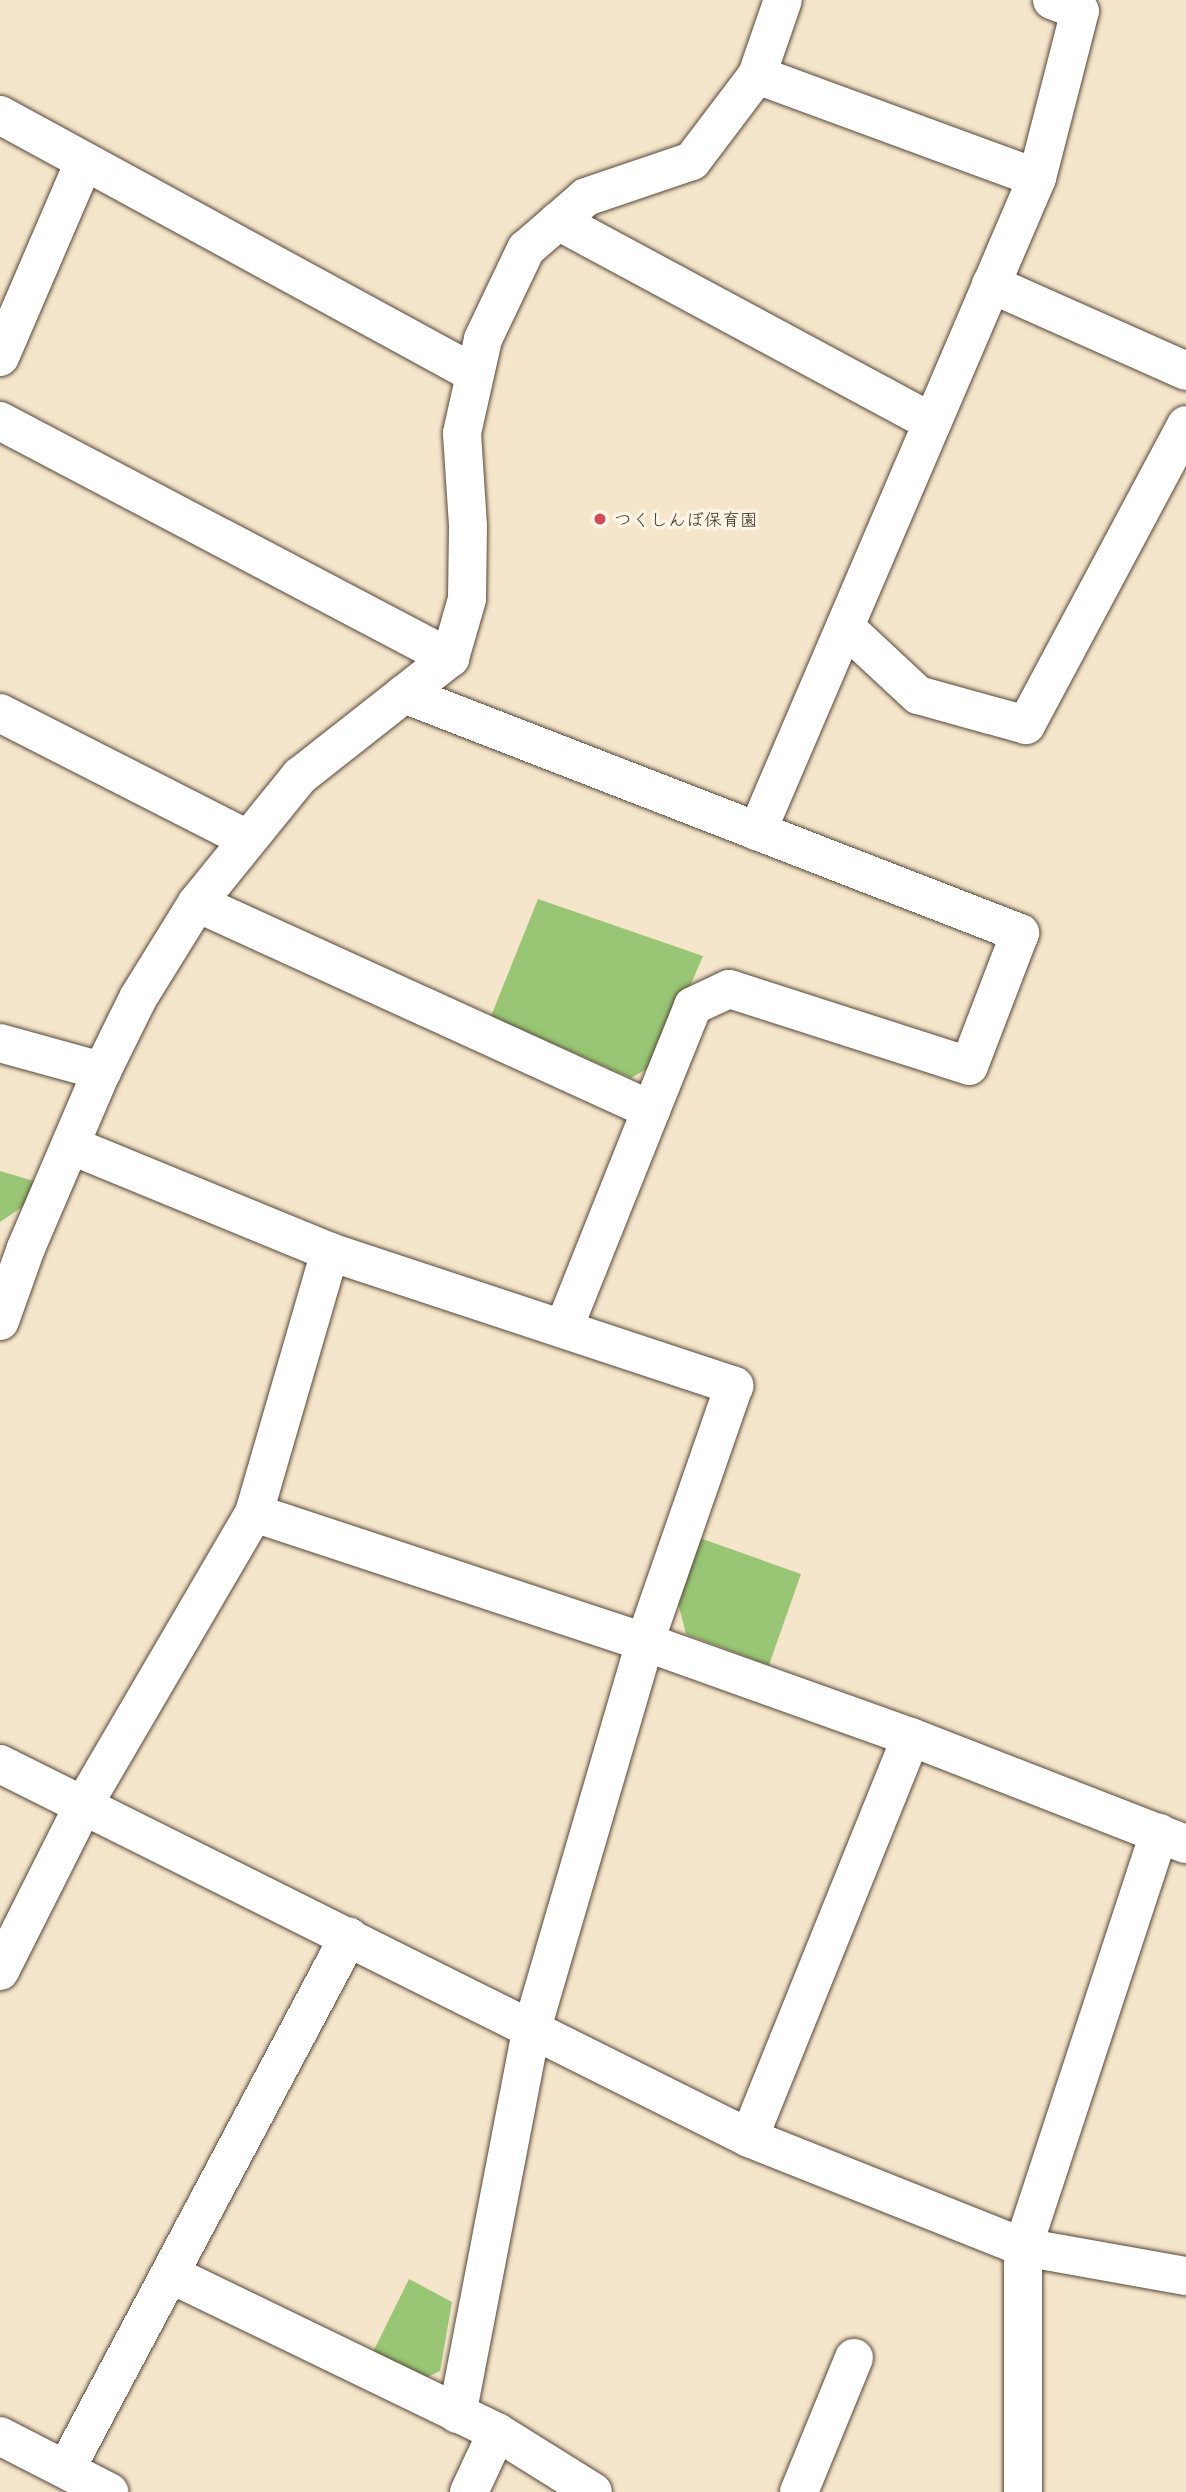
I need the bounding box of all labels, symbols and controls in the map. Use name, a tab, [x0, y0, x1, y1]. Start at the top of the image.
place label: つくしんぼ保育園	[614, 508, 758, 530]
marker: つくしんぼ保育園	[592, 511, 608, 527]

